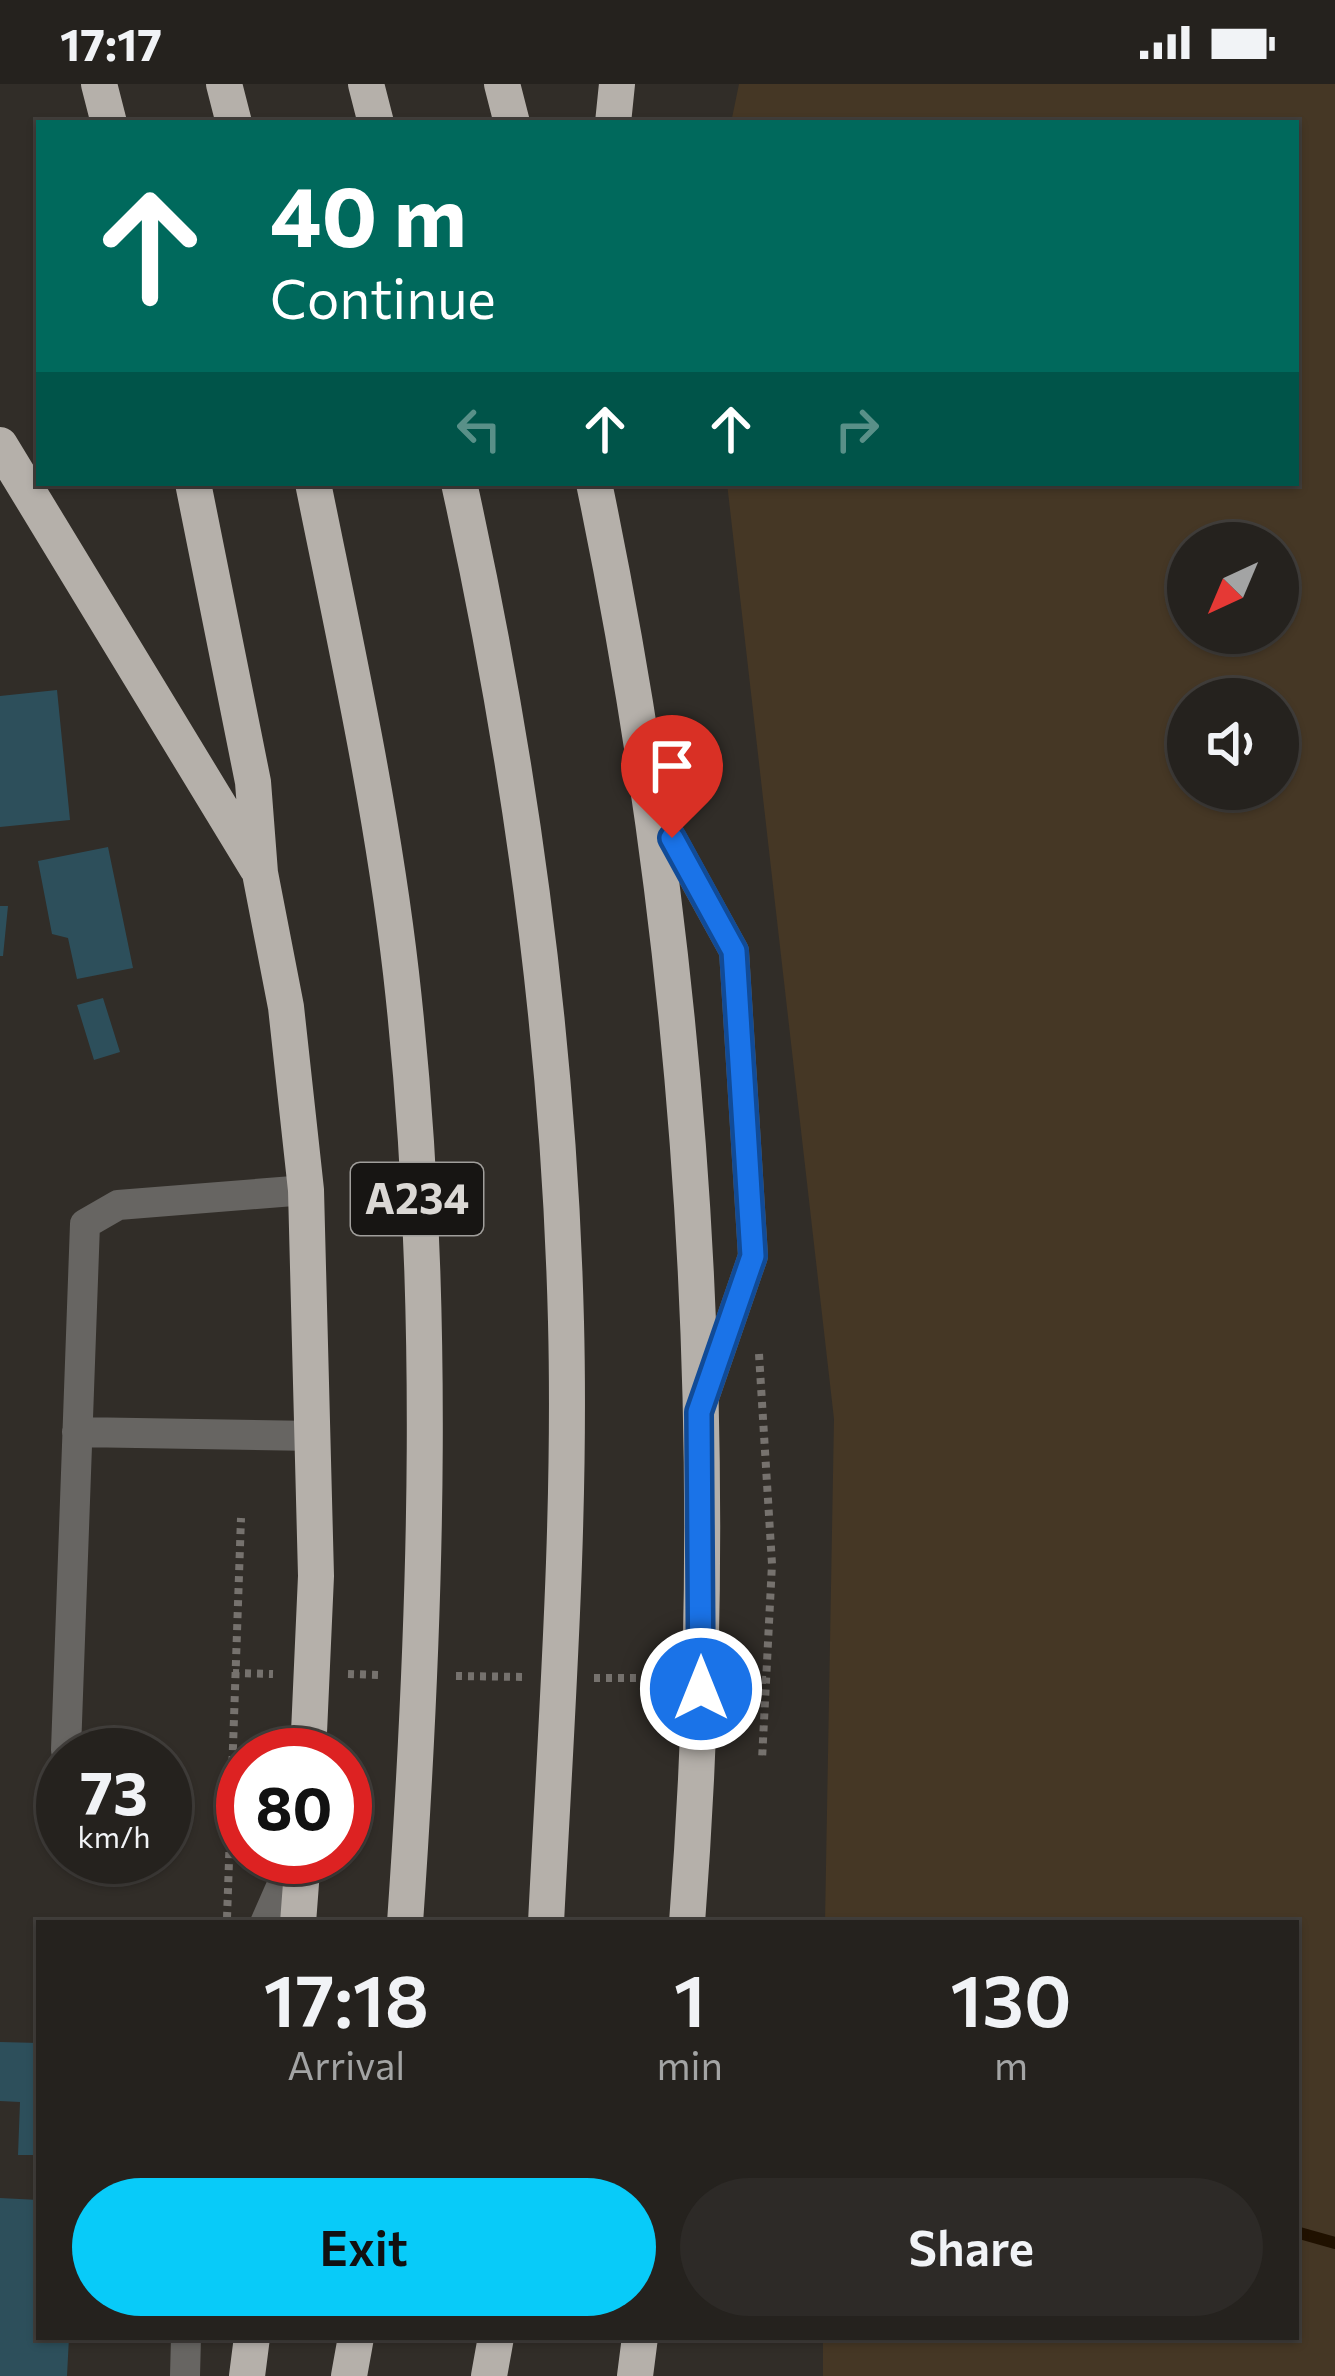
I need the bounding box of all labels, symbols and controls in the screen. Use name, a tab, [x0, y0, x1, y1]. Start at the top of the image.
text: 17:17	[60, 15, 162, 70]
text: 40 m	[270, 162, 467, 264]
icon: ahead	[72, 168, 228, 324]
text: Continue	[270, 264, 496, 330]
icon: left	[446, 396, 512, 462]
icon: ahead	[572, 396, 638, 462]
icon: ahead	[698, 396, 764, 462]
icon: right	[824, 396, 890, 462]
north arrow	[1167, 522, 1299, 654]
map controls	[1167, 522, 1299, 810]
button: sound	[1167, 678, 1299, 810]
pin	[621, 715, 723, 838]
icon: arrive	[639, 733, 705, 799]
road number: A234	[351, 1163, 483, 1235]
position arrow	[638, 1626, 764, 1752]
speed limit sign: 80	[216, 1728, 372, 1884]
text: 73	[80, 1754, 148, 1827]
text: km/h	[78, 1817, 150, 1854]
text: 17:18	[263, 1954, 429, 2042]
text: 1	[674, 1954, 706, 2042]
text: 130	[950, 1954, 1072, 2042]
text: Arrival	[287, 2040, 405, 2088]
text: min	[657, 2040, 723, 2088]
text: m	[994, 2040, 1028, 2088]
button: Exit	[72, 2178, 656, 2316]
button: Share	[680, 2178, 1263, 2316]

